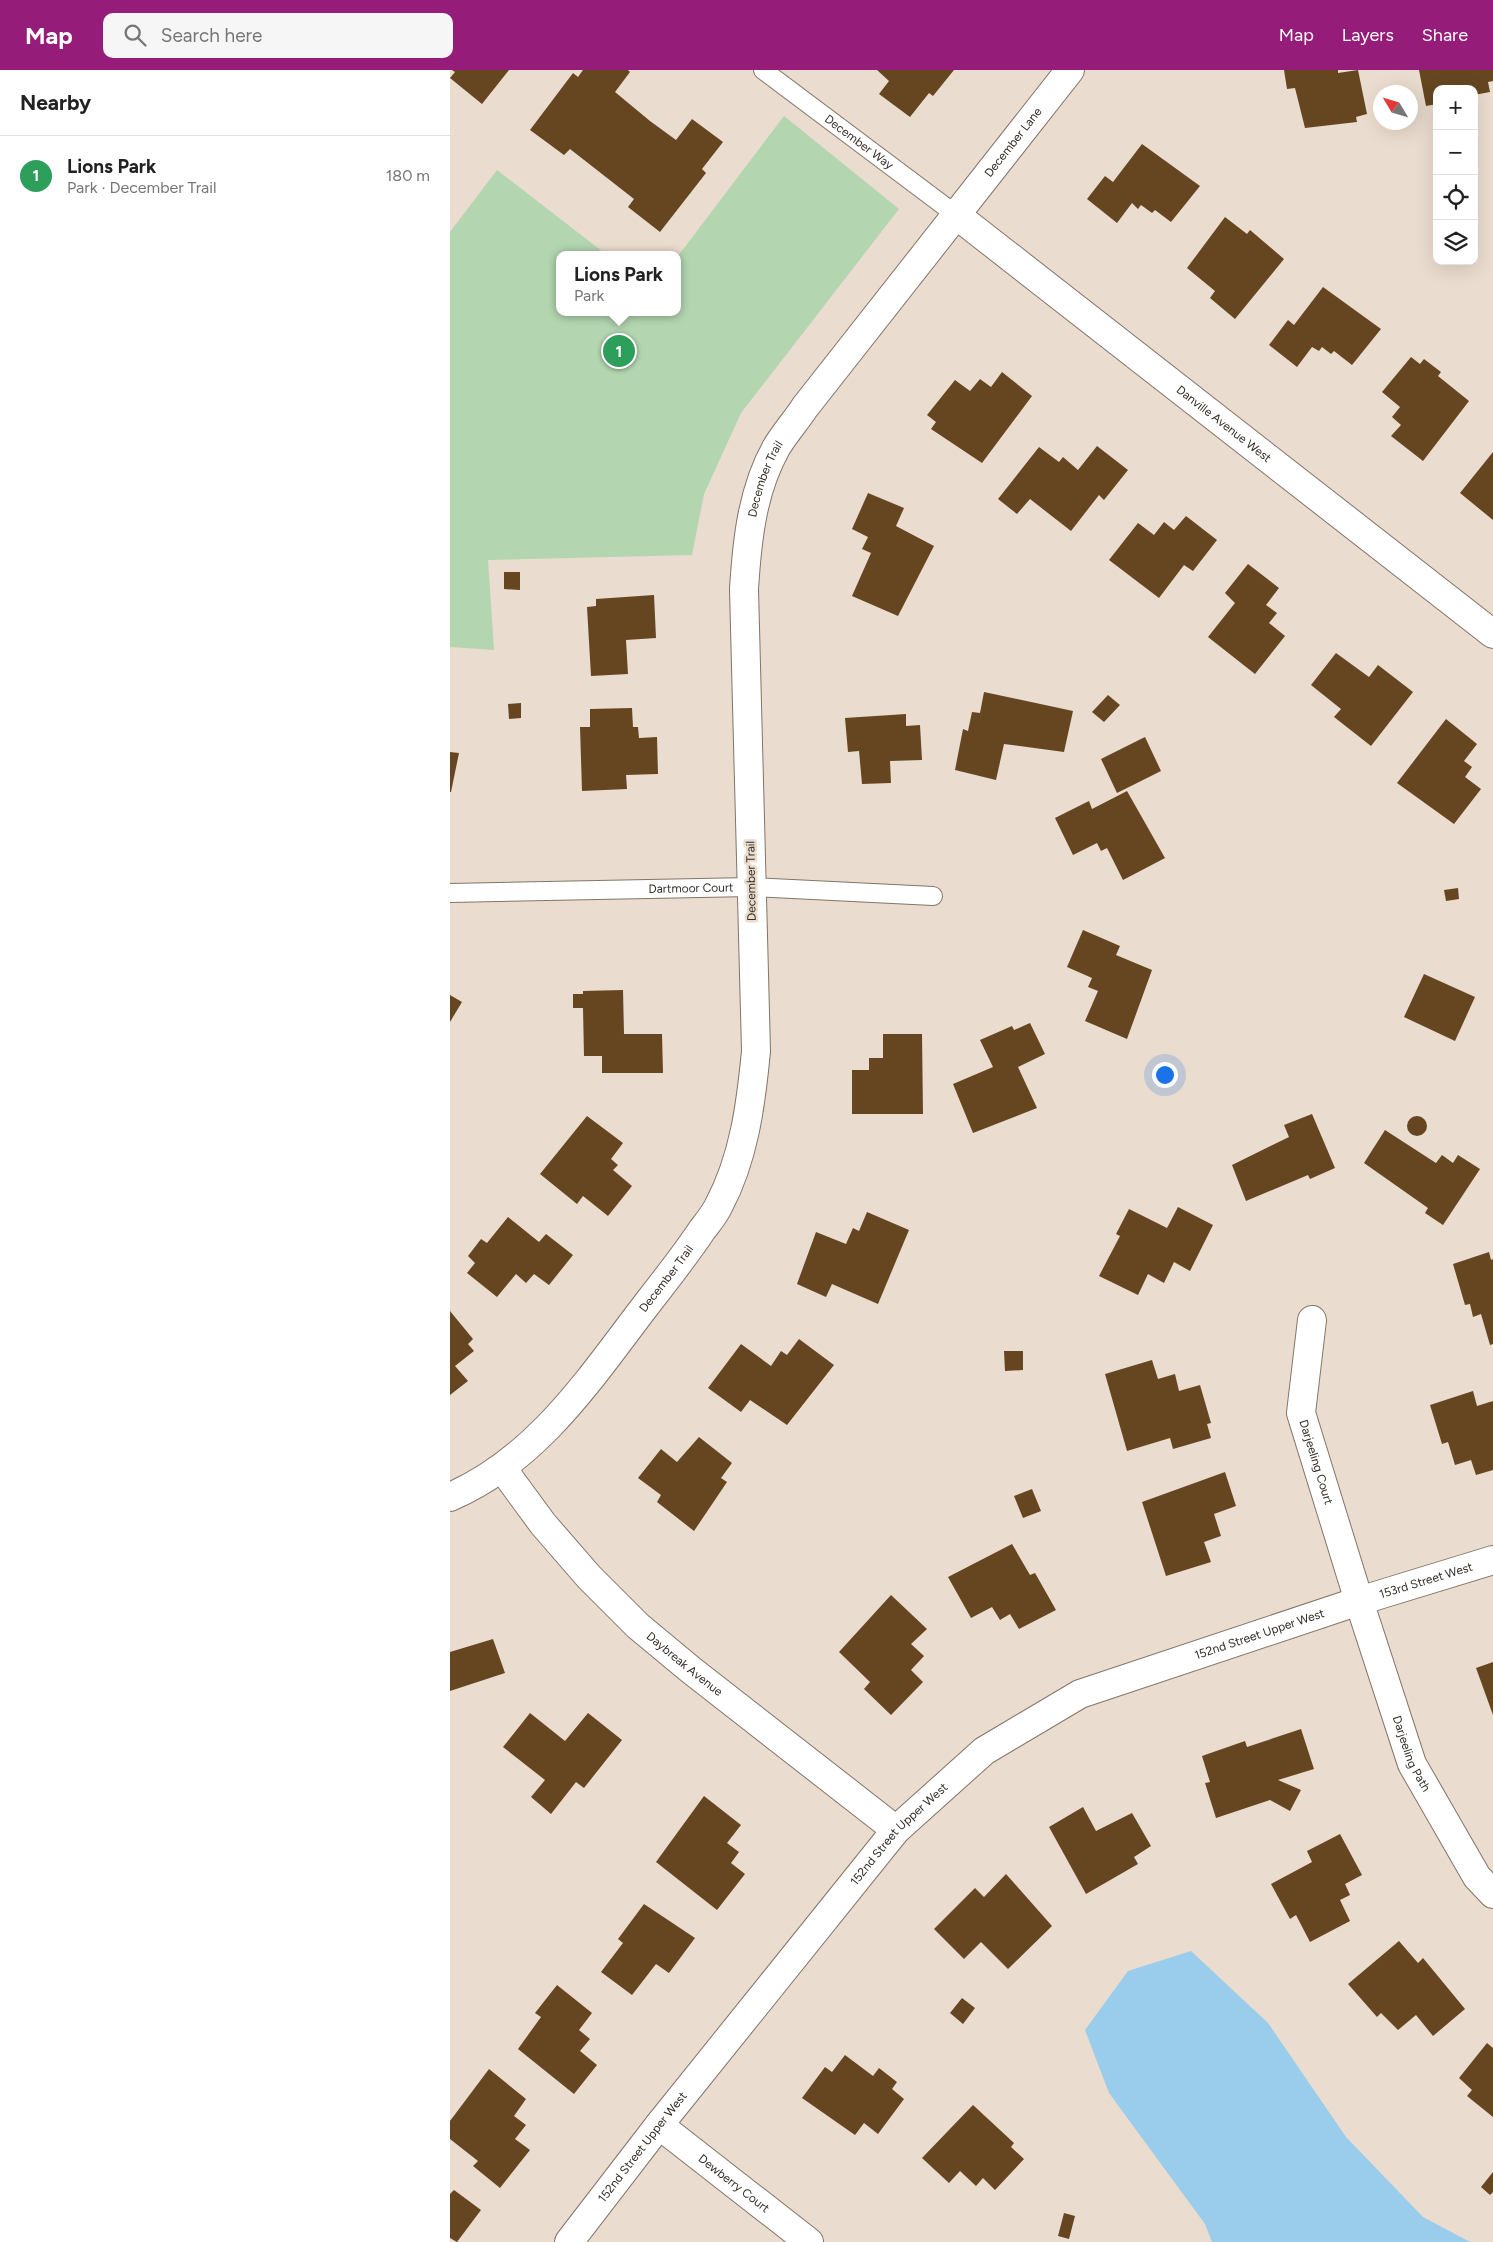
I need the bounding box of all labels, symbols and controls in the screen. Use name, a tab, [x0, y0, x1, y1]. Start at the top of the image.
search box	[103, 13, 453, 58]
text: Map	[25, 21, 73, 50]
icon: search	[121, 21, 149, 49]
text: Search here	[161, 24, 262, 47]
text: Map	[1279, 24, 1314, 46]
text: Layers	[1342, 24, 1394, 46]
text: Share	[1422, 24, 1468, 46]
north arrow	[1373, 85, 1418, 130]
map controls	[1433, 85, 1478, 265]
button: +	[1433, 85, 1478, 130]
text: Nearby	[20, 90, 91, 115]
street label: December Lane	[982, 105, 1045, 180]
street label: December Way	[822, 112, 897, 173]
button: −	[1433, 130, 1478, 175]
text: Lions Park	[67, 155, 156, 178]
text: 1	[33, 166, 39, 185]
text: 180 m	[386, 166, 430, 185]
button: locate	[1433, 175, 1478, 220]
text: Park · December Trail	[67, 178, 217, 197]
button: layers	[1433, 220, 1478, 265]
popup	[556, 251, 681, 316]
text: Lions Park	[574, 263, 663, 286]
text: Park	[574, 286, 604, 305]
pin: 1	[603, 332, 635, 370]
street label: Danville Avenue West	[1174, 383, 1274, 465]
street label: December Trail	[745, 438, 786, 518]
street label: December Trail	[743, 841, 759, 921]
street label: Dartmoor Court	[648, 880, 734, 896]
your location	[1152, 1062, 1178, 1088]
street label: December Trail	[636, 1242, 696, 1315]
street label: Darjeeling Court	[1296, 1418, 1336, 1507]
street label: 153rd Street West	[1378, 1560, 1475, 1601]
street label: 152nd Street Upper West	[1193, 1606, 1327, 1662]
street label: Daybreak Avenue	[644, 1629, 726, 1699]
street label: Darjeeling Path	[1390, 1714, 1434, 1794]
street label: 152nd Street Upper West	[847, 1780, 951, 1888]
street label: 152nd Street Upper West	[595, 2089, 690, 2205]
street label: Dewberry Court	[696, 2151, 772, 2216]

